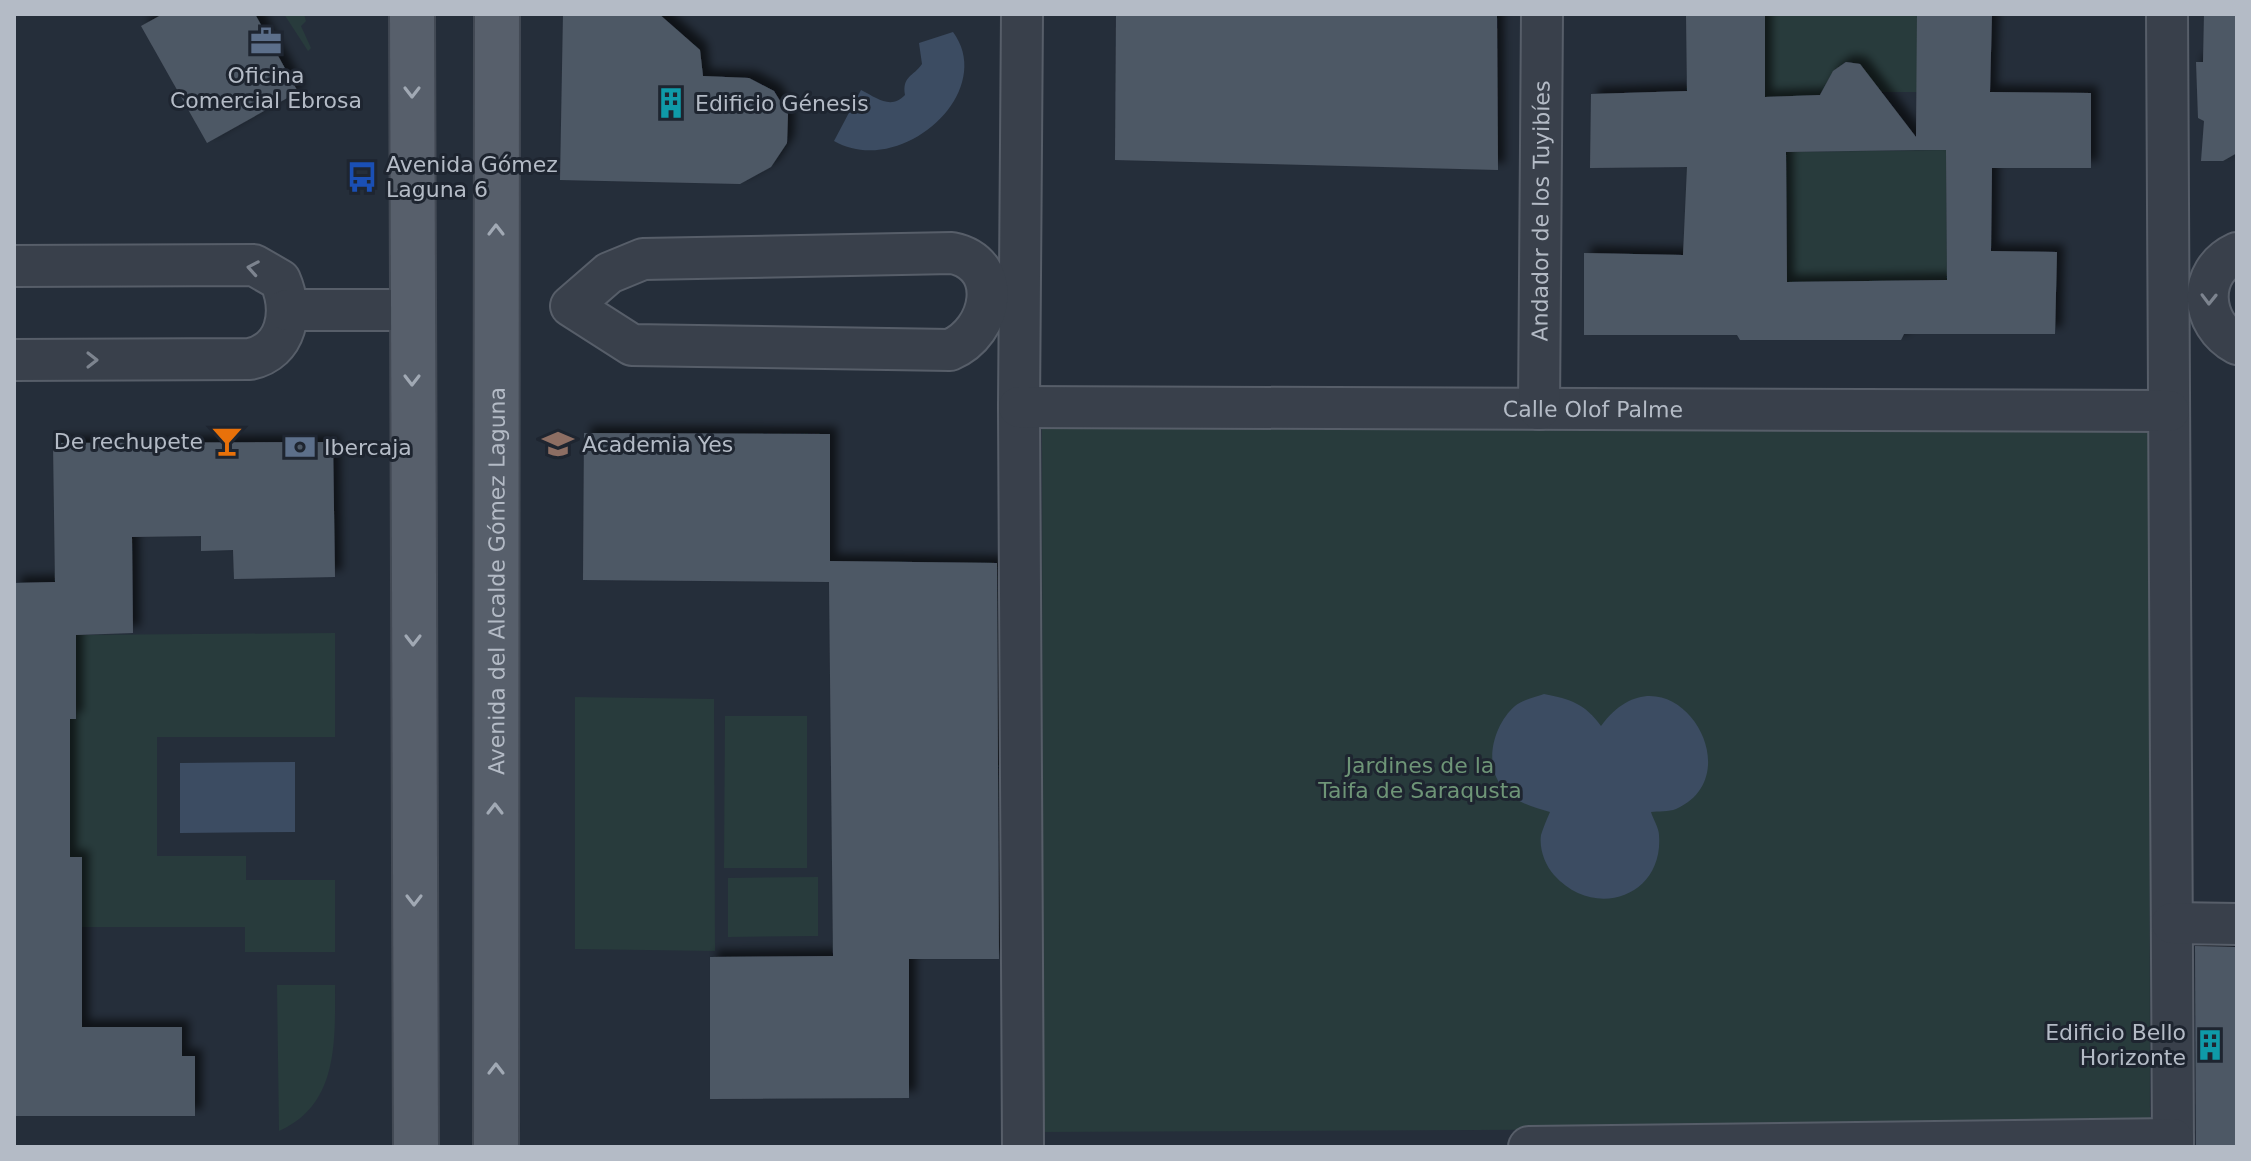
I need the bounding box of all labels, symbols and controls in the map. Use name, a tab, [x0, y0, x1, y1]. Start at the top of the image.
office icon: Oficina Comercial Ebrosa	[249, 24, 283, 58]
place label: Oficina Comercial Ebrosa	[170, 63, 362, 113]
street label: Andador de los Tuyibíes	[1527, 80, 1554, 342]
one-way arrow	[403, 86, 421, 99]
building icon: Edificio Génesis	[654, 86, 688, 120]
place label: Edificio Génesis	[695, 91, 869, 116]
place label: Avenida Gómez Laguna 6	[386, 152, 558, 202]
bus stop icon: Avenida Gómez Laguna 6	[345, 160, 379, 194]
one-way arrow	[487, 223, 505, 236]
one-way arrow	[247, 260, 260, 277]
one-way arrow	[2200, 293, 2217, 306]
one-way arrow	[86, 351, 99, 369]
one-way arrow	[403, 374, 420, 387]
street label: Avenida del Alcalde Gómez Laguna	[484, 387, 509, 775]
street label: Calle Olof Palme	[1503, 396, 1683, 422]
bar icon: De rechupete	[210, 424, 244, 458]
school or university icon: Academia Yes	[541, 427, 575, 461]
place label: De rechupete	[54, 429, 203, 454]
bank icon: Ibercaja	[283, 430, 317, 464]
place label: Academia Yes	[582, 432, 733, 457]
place label: Ibercaja	[324, 435, 412, 460]
one-way arrow	[404, 634, 422, 647]
park label: Jardines de la Taifa de Saraqusta	[1317, 753, 1522, 803]
one-way arrow	[486, 802, 503, 815]
one-way arrow	[406, 894, 423, 907]
place label: Edificio Bello Horizonte	[2045, 1020, 2186, 1070]
building icon: Edificio Bello Horizonte	[2193, 1028, 2227, 1062]
one-way arrow	[487, 1062, 505, 1075]

